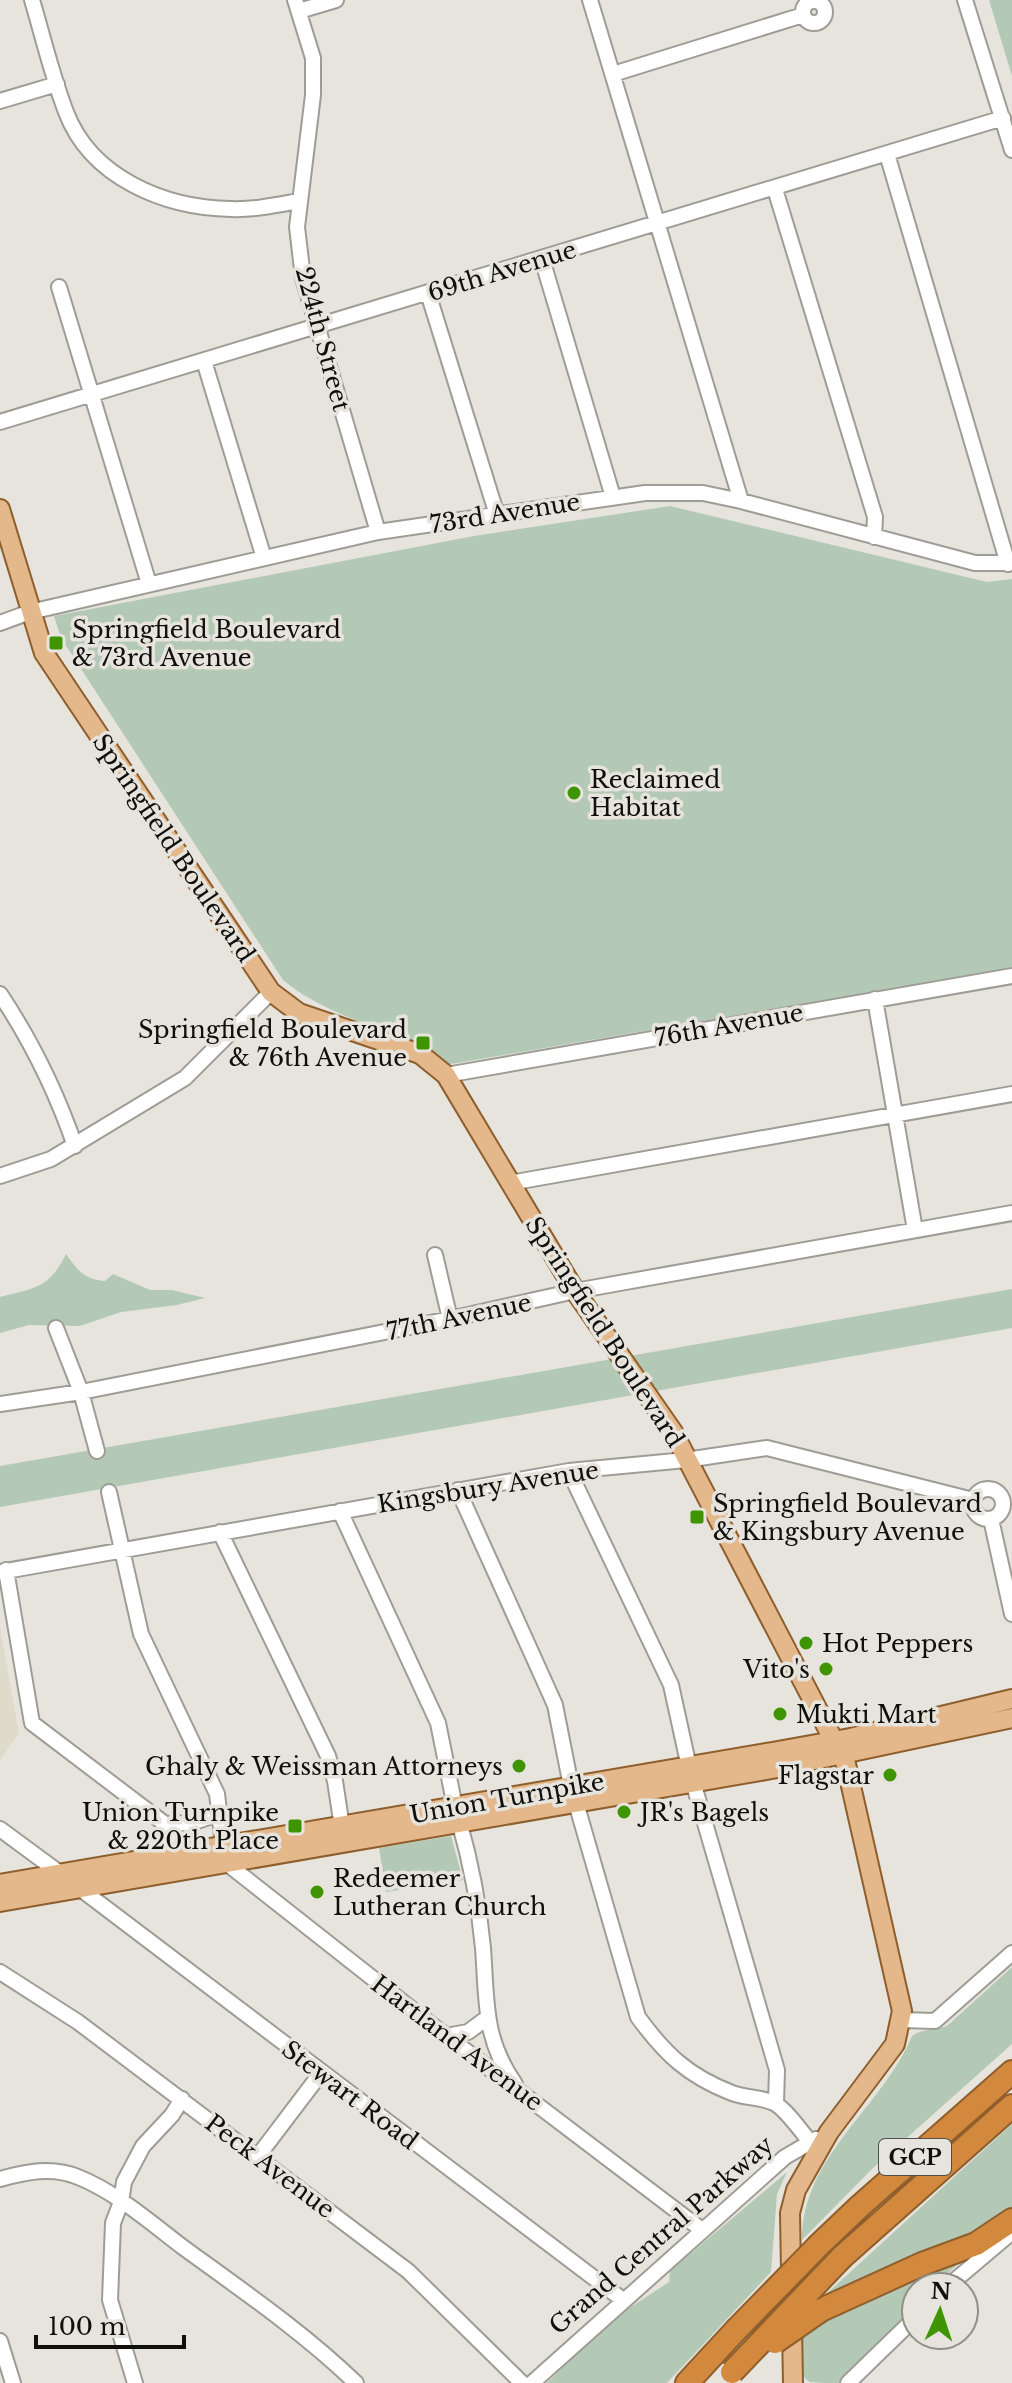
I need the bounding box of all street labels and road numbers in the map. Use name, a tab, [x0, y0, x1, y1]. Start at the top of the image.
street label: 69th Avenue	[424, 235, 580, 307]
street label: 224th Street	[290, 264, 356, 414]
street label: 73rd Avenue	[428, 487, 582, 539]
street label: Springfield Boulevard	[87, 728, 261, 968]
street label: 76th Avenue	[652, 998, 806, 1052]
street label: Springfield Boulevard	[520, 1211, 690, 1453]
street label: 77th Avenue	[384, 1288, 534, 1346]
street label: Kingsbury Avenue	[375, 1455, 601, 1519]
street label: Union Turnpike	[407, 1767, 607, 1829]
street label: Hartland Avenue	[366, 1969, 548, 2117]
street label: Stewart Road	[276, 2034, 424, 2156]
street label: Peck Avenue	[200, 2108, 340, 2224]
street label: Grand Central Parkway	[543, 2129, 779, 2340]
road number: GCP	[879, 2139, 951, 2175]

